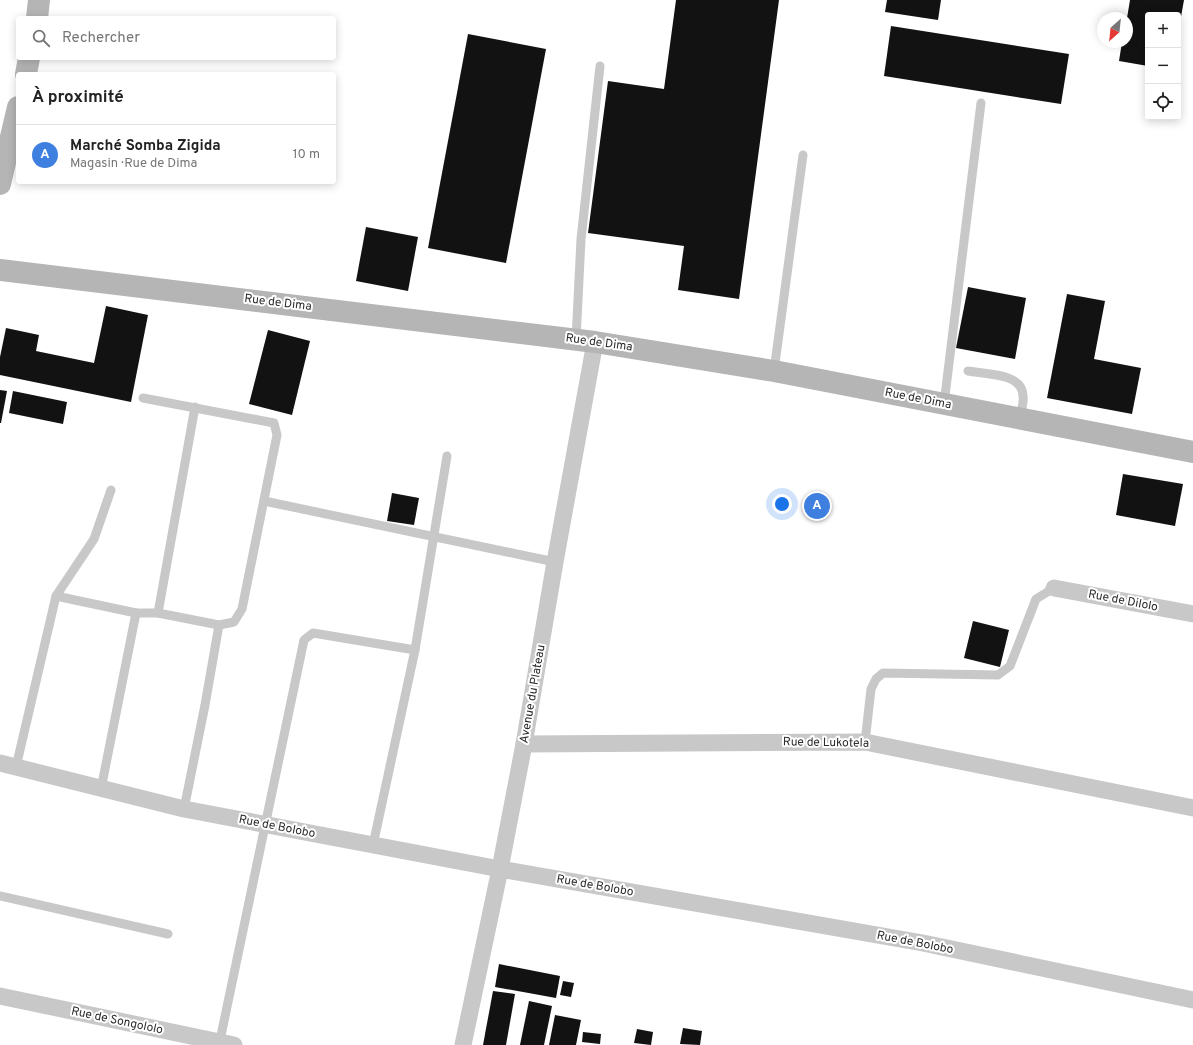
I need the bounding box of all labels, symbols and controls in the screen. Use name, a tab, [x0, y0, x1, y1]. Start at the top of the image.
north arrow	[1097, 12, 1133, 48]
map controls	[1145, 12, 1181, 120]
button: +	[1145, 12, 1181, 48]
search box	[16, 16, 336, 60]
icon: search	[30, 27, 52, 49]
text: Rechercher	[62, 29, 140, 48]
button: −	[1145, 48, 1181, 84]
button: locate	[1145, 84, 1181, 120]
text: À proximité	[32, 87, 124, 109]
text: Marché Somba Zigida	[70, 137, 221, 156]
text: A	[40, 147, 50, 163]
text: 10 m	[293, 147, 320, 163]
text: Magasin · Rue de Dima	[70, 156, 197, 172]
street label: Rue de Dima	[243, 291, 313, 315]
street label: Rue de Dima	[564, 330, 634, 356]
street label: Rue de Dima	[883, 385, 953, 413]
pin: A	[804, 491, 830, 521]
your location	[772, 494, 792, 514]
street label: Rue de Dilolo	[1087, 586, 1160, 616]
street label: Avenue du Plateau	[516, 643, 550, 745]
street label: Rue de Lukotela	[783, 734, 869, 752]
street label: Rue de Bolobo	[237, 812, 317, 842]
street label: Rue de Bolobo	[555, 871, 635, 901]
street label: Rue de Bolobo	[875, 928, 955, 958]
street label: Rue de Songololo	[70, 1003, 165, 1039]

